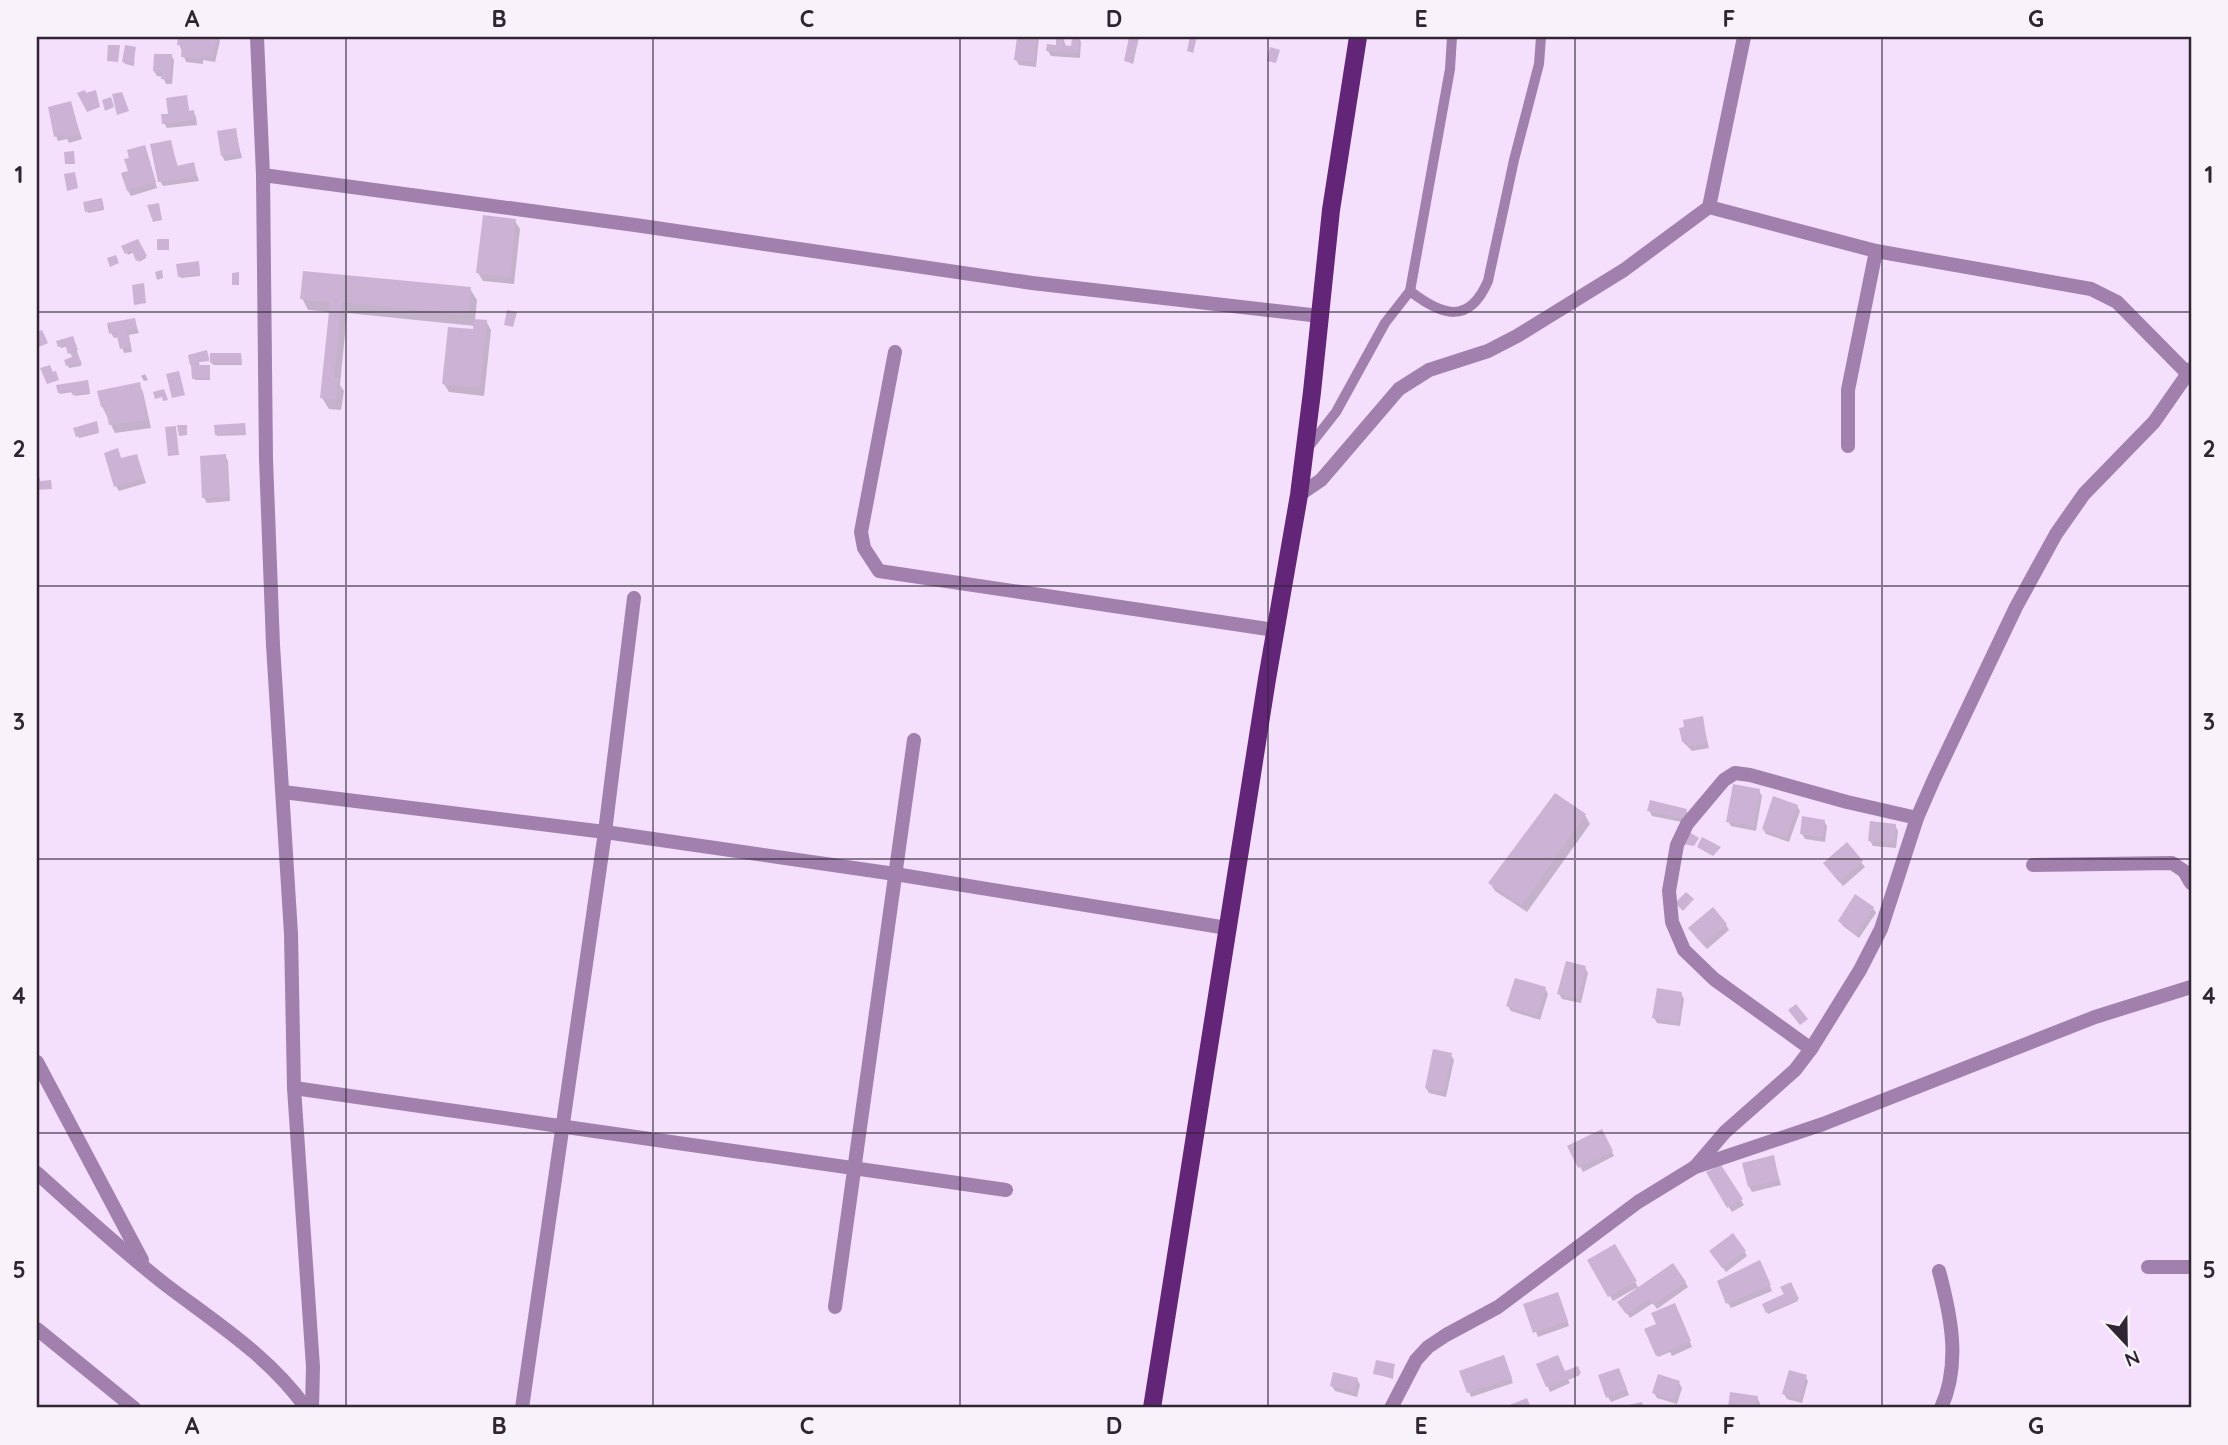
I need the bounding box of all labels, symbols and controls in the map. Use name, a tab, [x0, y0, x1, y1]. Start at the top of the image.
text: A	[185, 4, 200, 33]
text: B	[491, 4, 507, 33]
text: C	[800, 4, 814, 33]
text: D	[1106, 4, 1122, 33]
text: E	[1414, 4, 1428, 33]
text: F	[1723, 4, 1735, 33]
text: G	[2028, 4, 2044, 33]
text: 1	[15, 160, 23, 189]
text: 1	[2205, 160, 2213, 189]
text: 2	[12, 434, 26, 463]
text: 2	[2202, 434, 2216, 463]
text: 3	[13, 707, 25, 736]
text: 3	[2203, 707, 2215, 736]
text: 4	[12, 981, 26, 1010]
text: 4	[2202, 981, 2216, 1010]
text: 5	[12, 1255, 26, 1284]
text: 5	[2202, 1255, 2216, 1284]
north arrow	[2092, 1308, 2162, 1378]
text: N	[2121, 1345, 2143, 1373]
text: A	[185, 1411, 200, 1440]
text: B	[491, 1411, 507, 1440]
text: C	[800, 1411, 814, 1440]
text: D	[1106, 1411, 1122, 1440]
text: E	[1414, 1411, 1428, 1440]
text: F	[1723, 1411, 1735, 1440]
text: G	[2028, 1411, 2044, 1440]

